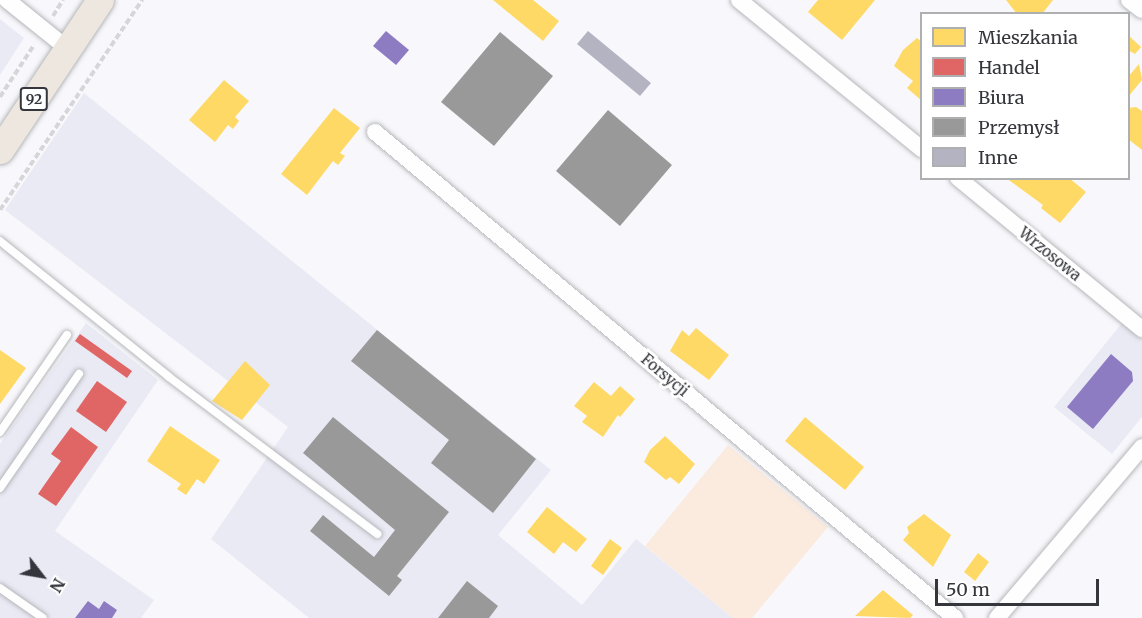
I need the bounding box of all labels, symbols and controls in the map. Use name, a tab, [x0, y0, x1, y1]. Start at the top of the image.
legend	[920, 12, 1130, 180]
text: Mieszkania	[978, 26, 1078, 49]
text: Handel	[978, 56, 1040, 79]
text: Biura	[978, 86, 1024, 109]
road number: 92	[19, 88, 49, 110]
text: Przemysł	[978, 116, 1060, 139]
text: Inne	[978, 146, 1018, 169]
street label: Wrzosowa	[1015, 223, 1085, 285]
street label: Forsycji	[638, 350, 692, 400]
north arrow	[12, 546, 72, 606]
scale bar	[938, 567, 1102, 605]
text: N	[46, 575, 69, 596]
text: 50 m	[946, 578, 990, 601]

